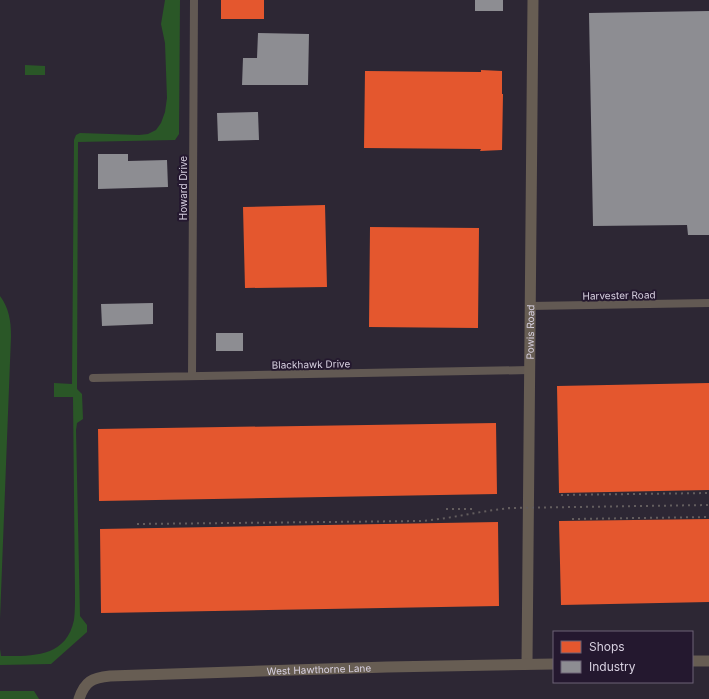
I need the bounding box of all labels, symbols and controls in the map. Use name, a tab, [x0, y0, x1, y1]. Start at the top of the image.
street label: Howard Drive	[177, 156, 189, 220]
street label: Harvester Road	[582, 288, 656, 302]
street label: Powis Road	[524, 304, 536, 360]
street label: Blackhawk Drive	[272, 357, 351, 371]
legend	[553, 631, 693, 683]
text: Shops	[589, 639, 625, 654]
text: Industry	[589, 659, 636, 674]
street label: West Hawthorne Lane	[267, 662, 372, 677]

